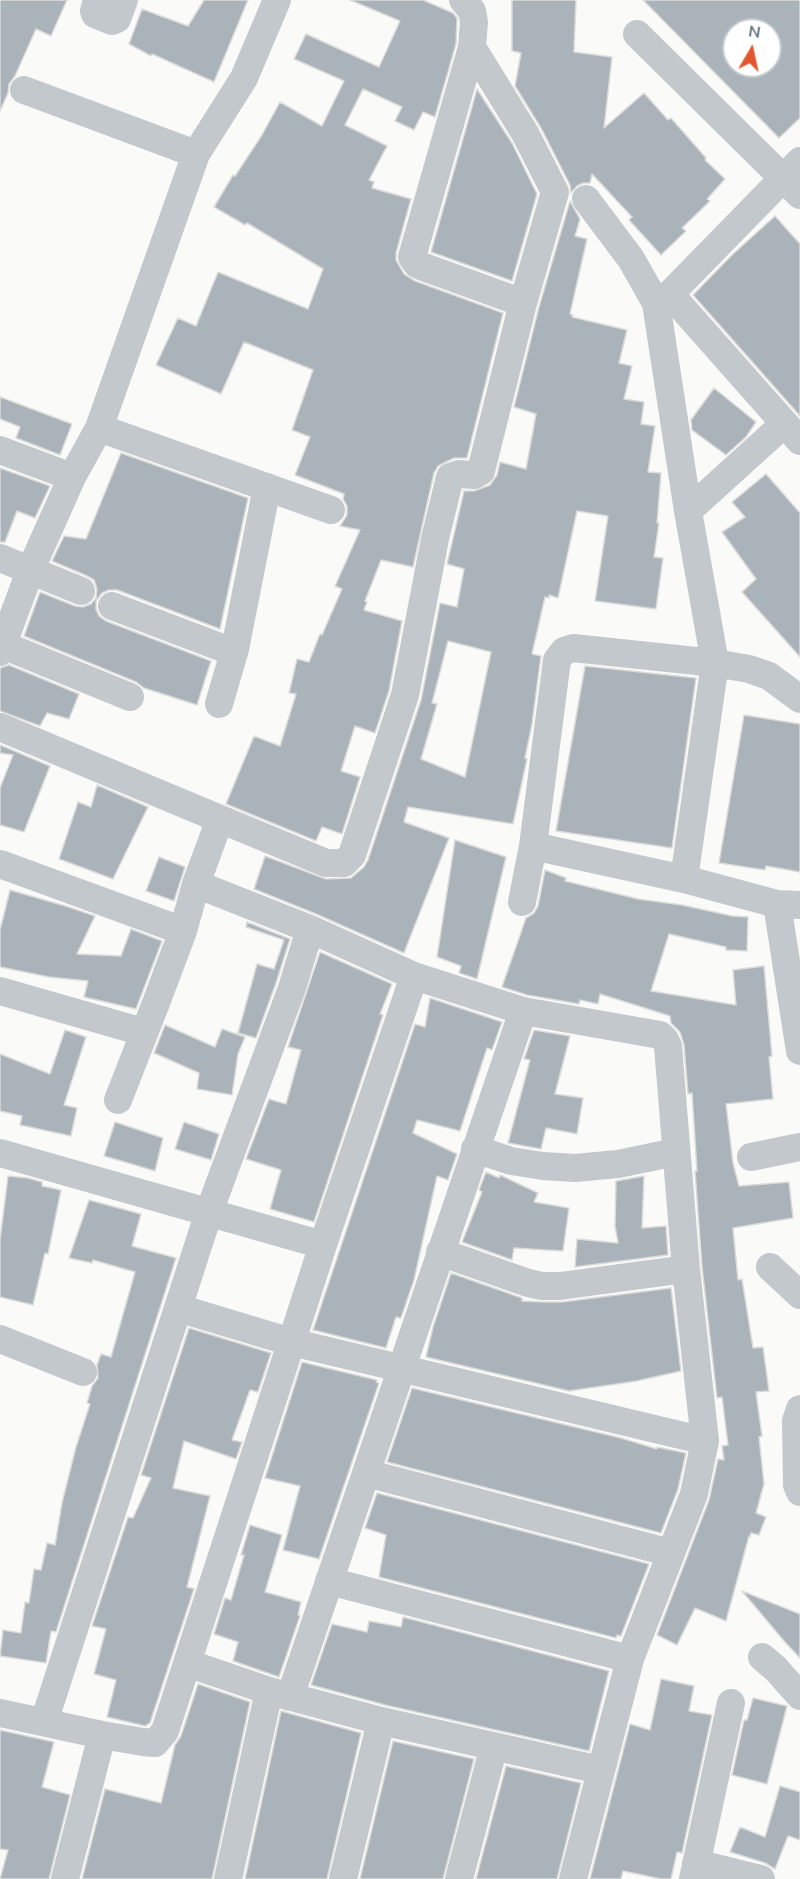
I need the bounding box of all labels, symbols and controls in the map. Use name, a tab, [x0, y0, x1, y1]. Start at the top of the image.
north arrow	[722, 18, 782, 78]
text: N	[747, 20, 762, 44]

